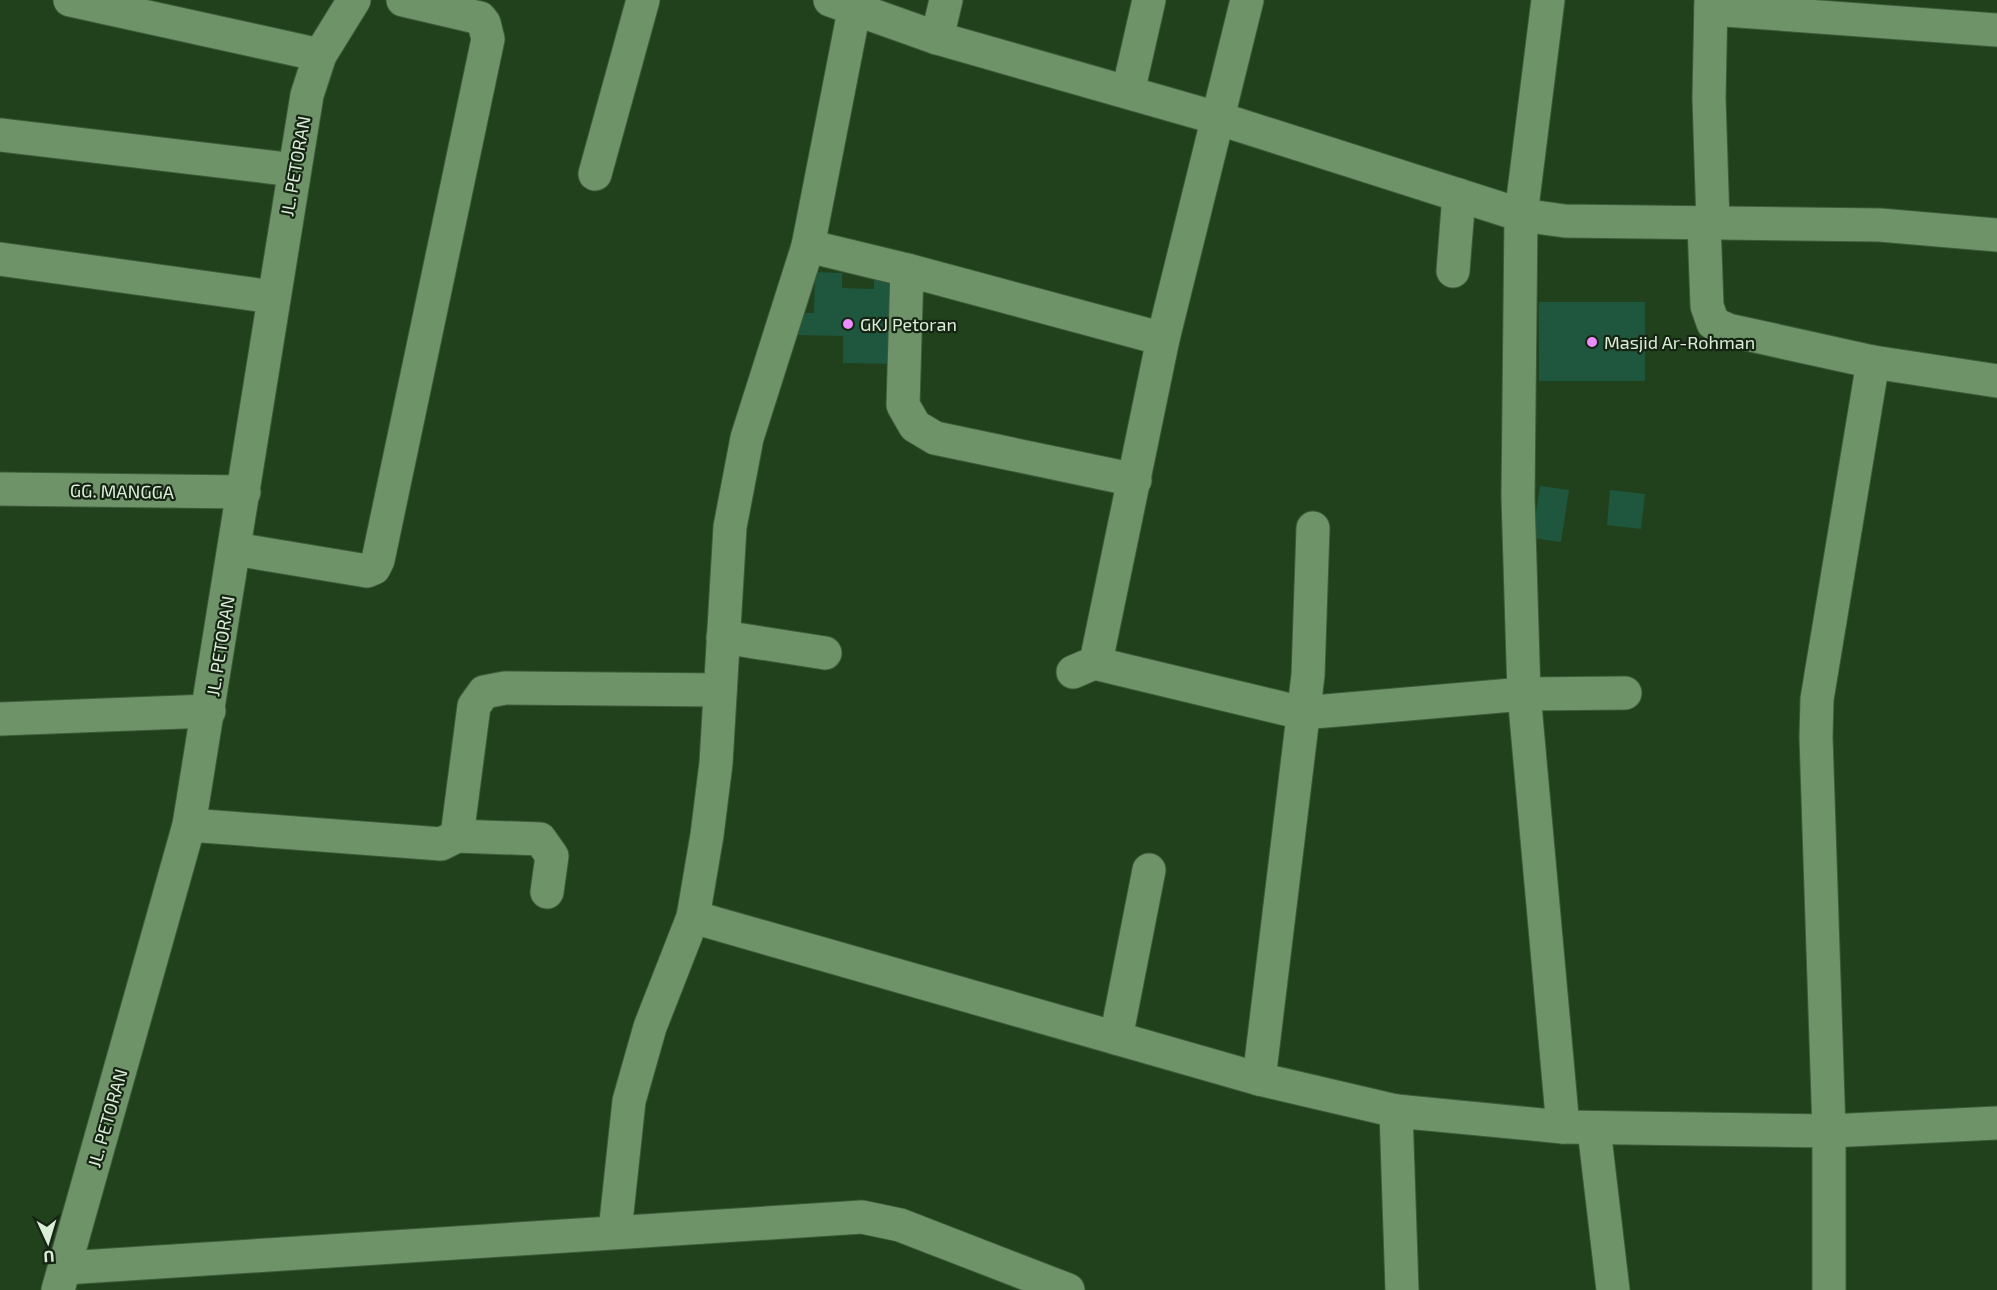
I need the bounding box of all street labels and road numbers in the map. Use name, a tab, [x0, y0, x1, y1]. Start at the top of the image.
street label: JL. PETORAN	[275, 114, 315, 218]
street label: GG. MANGGA	[70, 479, 175, 503]
street label: JL. PETORAN	[201, 594, 239, 698]
street label: JL. PETORAN	[82, 1066, 132, 1170]

